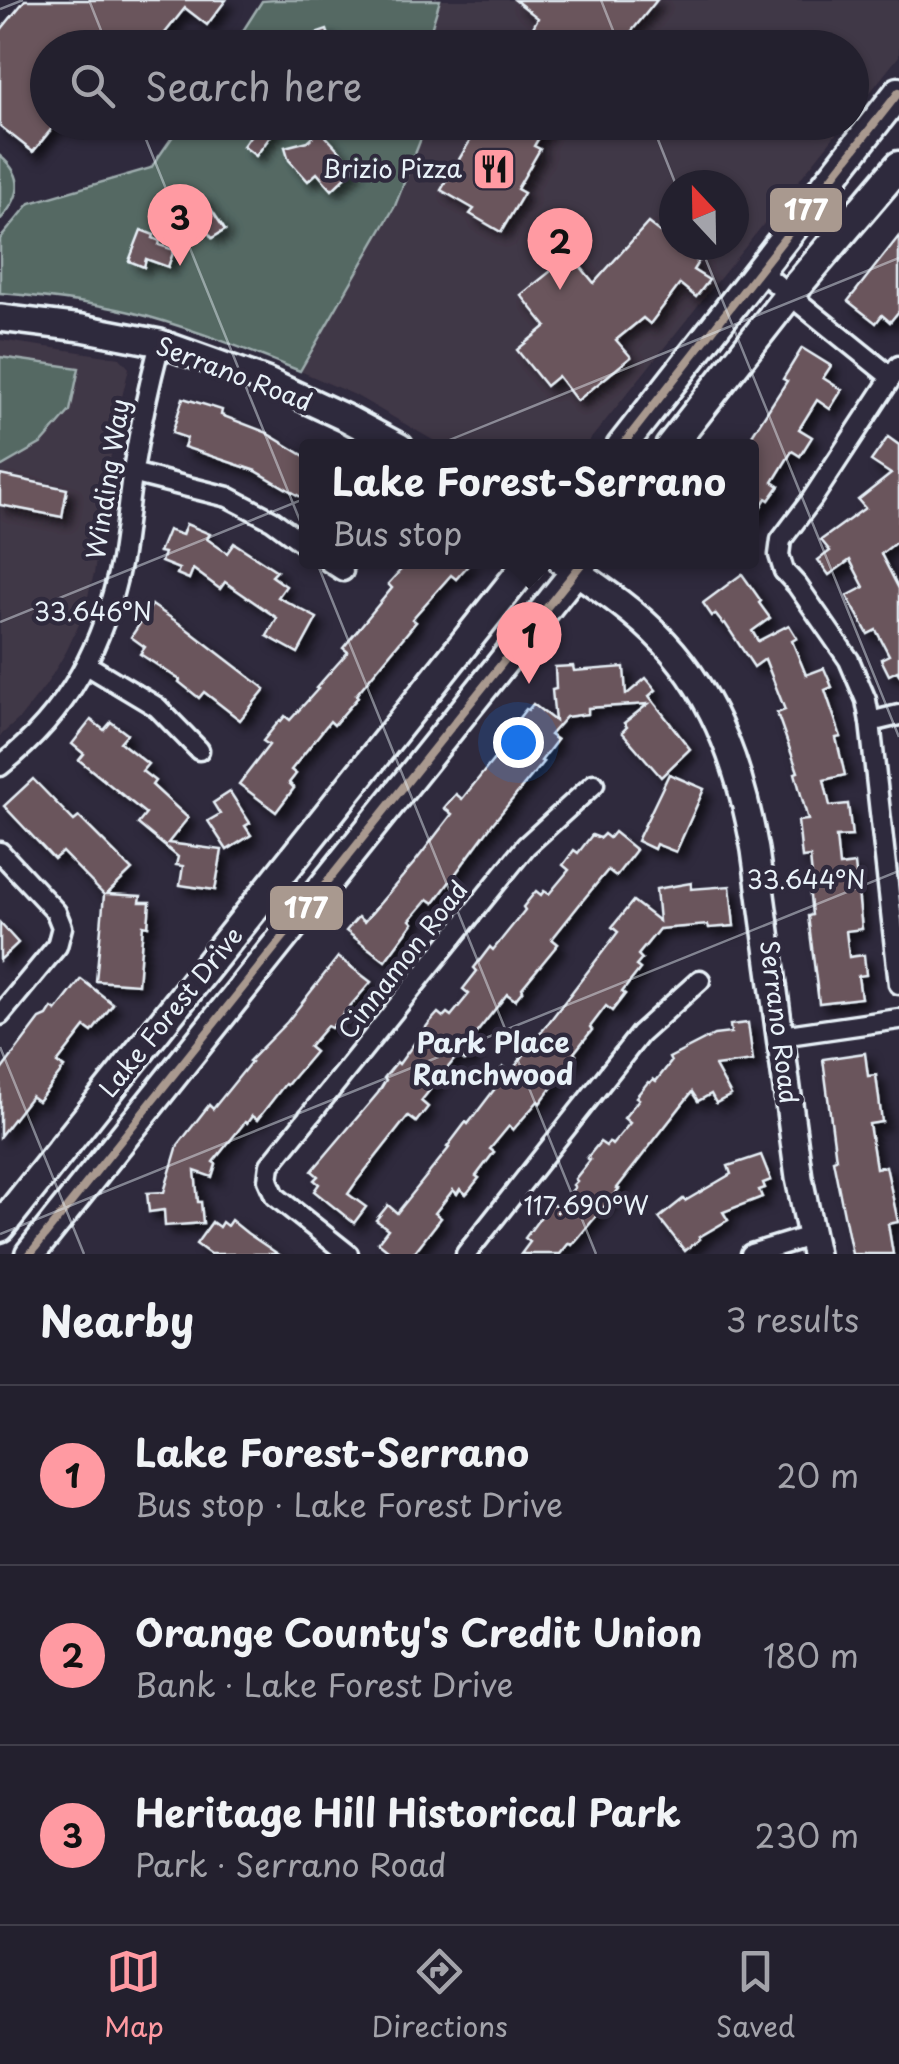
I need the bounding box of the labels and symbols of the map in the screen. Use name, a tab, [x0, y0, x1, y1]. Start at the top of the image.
restaurant icon: Brizio Pizza	[471, 146, 517, 192]
place label: Brizio Pizza	[322, 149, 462, 187]
north arrow	[659, 170, 749, 260]
pin: 3	[148, 184, 212, 266]
line badge: 177	[768, 186, 844, 234]
text: 177	[784, 187, 829, 230]
pin: 2	[528, 208, 592, 290]
street label: Serrano Road	[151, 326, 318, 420]
street label: Winding Way	[76, 396, 138, 562]
text: 33.646°N	[34, 592, 152, 630]
pin: 1	[496, 602, 562, 684]
your location	[493, 717, 544, 768]
text: 33.644°N	[747, 860, 865, 898]
street label: Cinnamon Road	[328, 872, 476, 1047]
line badge: 177	[268, 884, 345, 932]
text: 177	[284, 885, 329, 928]
street label: Lake Forest Drive	[89, 918, 251, 1105]
street label: Serrano Road	[751, 938, 809, 1106]
district label: Park Place Ranchwood	[413, 1020, 573, 1095]
text: 117.690°W	[523, 1186, 649, 1224]

